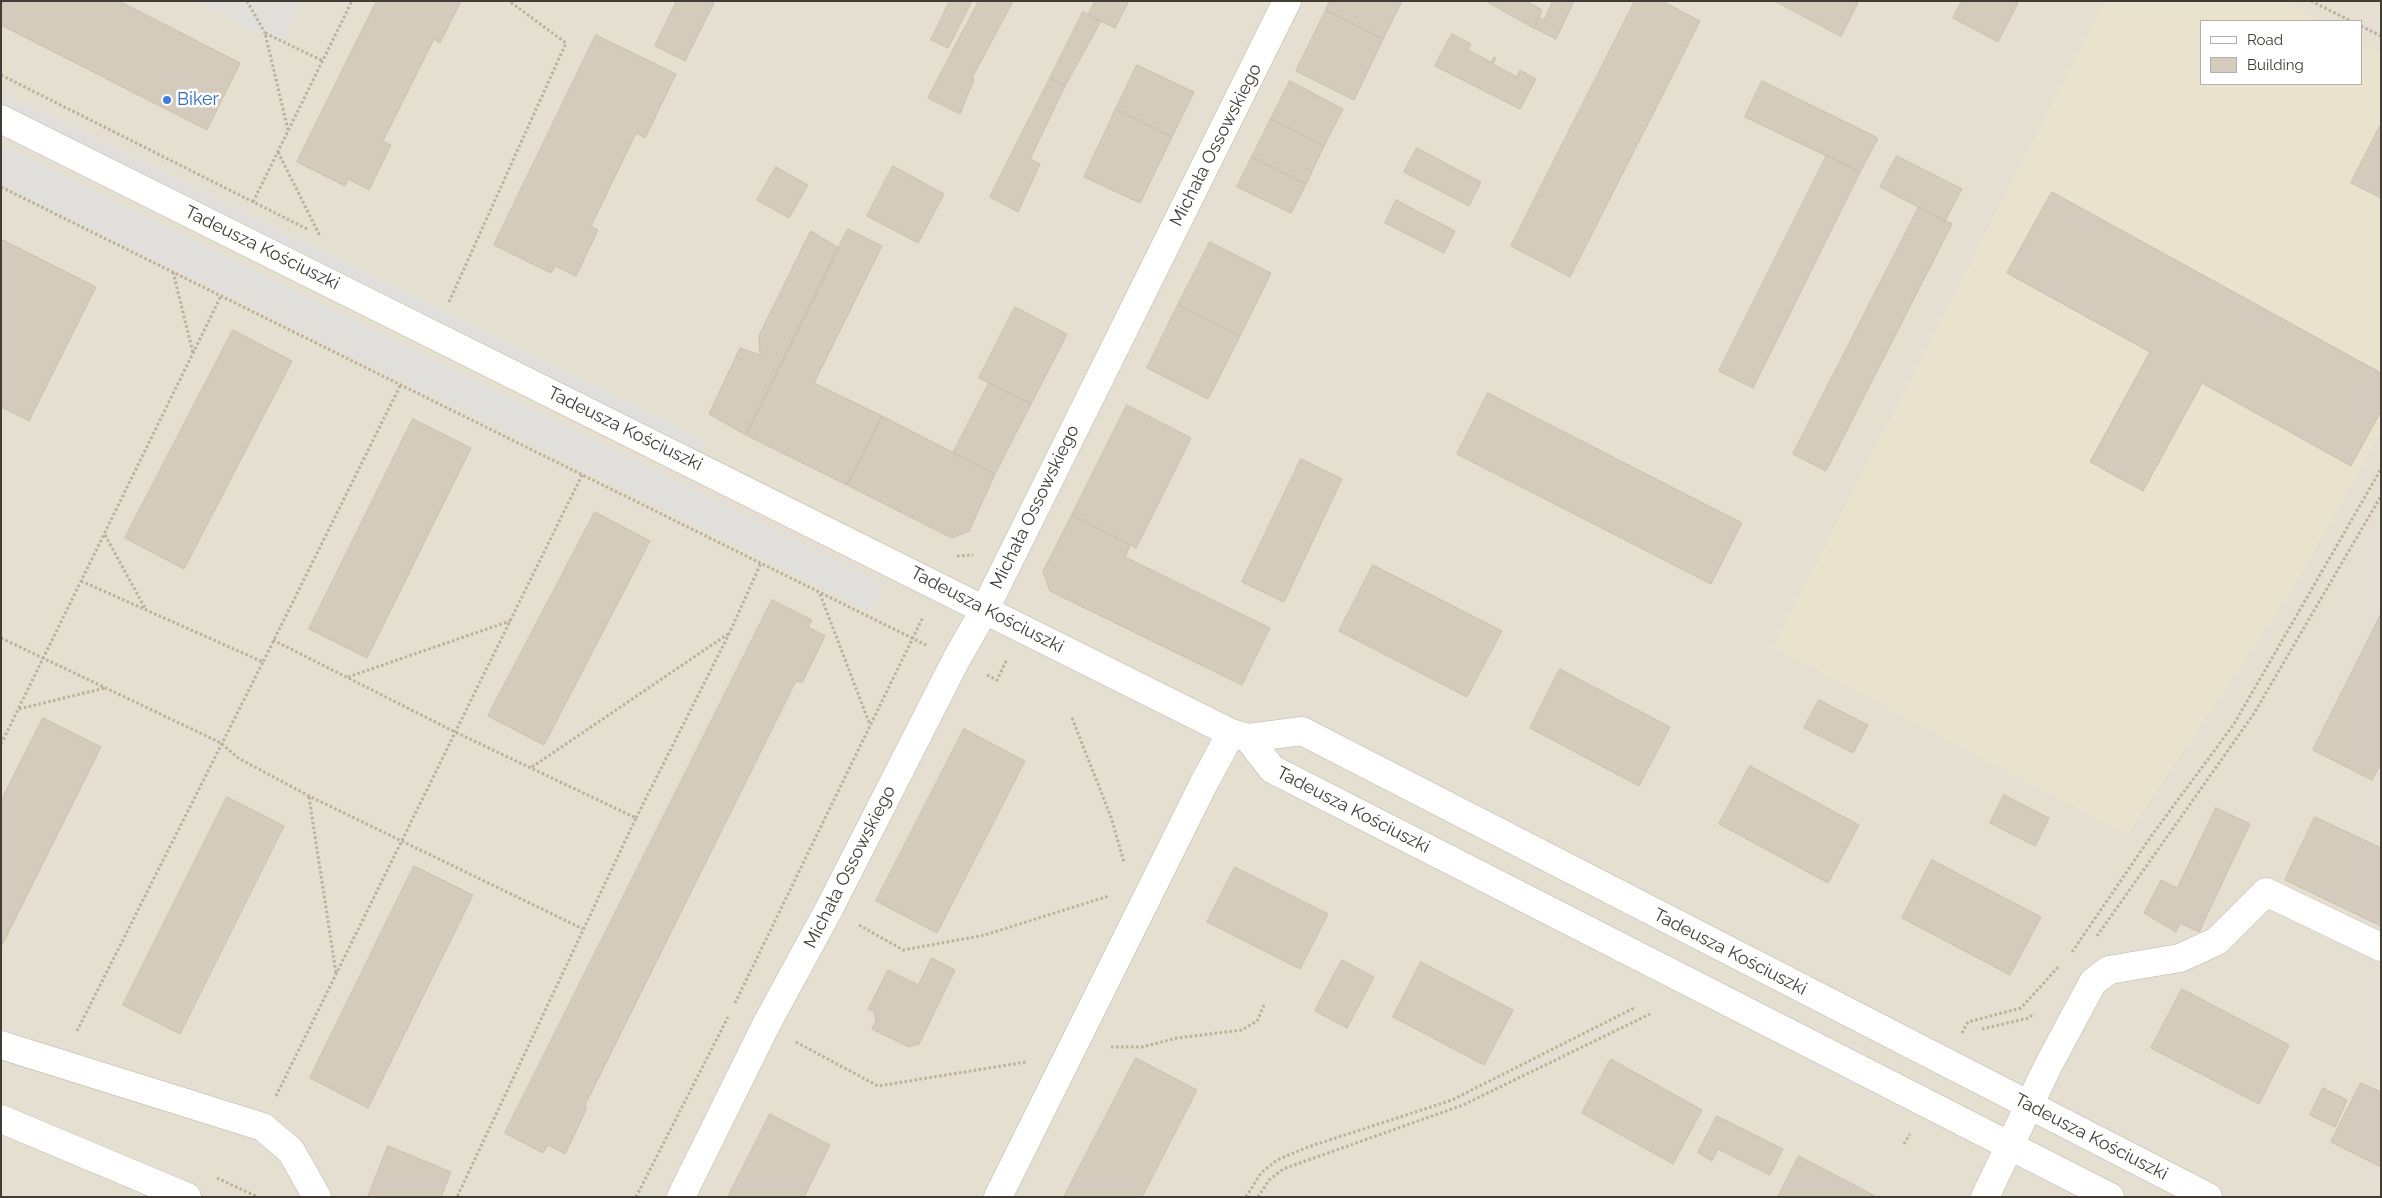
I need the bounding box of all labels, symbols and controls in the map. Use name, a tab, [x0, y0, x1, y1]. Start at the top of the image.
legend	[2200, 20, 2362, 85]
text: Road	[2247, 31, 2283, 49]
text: Building	[2247, 56, 2304, 74]
street label: Michała Ossowskiego	[1166, 60, 1266, 230]
place label: Biker	[177, 89, 219, 111]
marker: Biker	[161, 94, 173, 106]
street label: Tadeusza Kościuszki	[181, 201, 343, 295]
street label: Tadeusza Kościuszki	[544, 382, 706, 476]
street label: Michała Ossowskiego	[986, 421, 1084, 593]
street label: Tadeusza Kościuszki	[907, 562, 1067, 658]
street label: Tadeusza Kościuszki	[1273, 762, 1433, 858]
street label: Michała Ossowskiego	[800, 782, 900, 952]
street label: Tadeusza Kościuszki	[1650, 904, 1810, 1000]
street label: Tadeusza Kościuszki	[2011, 1089, 2171, 1185]

